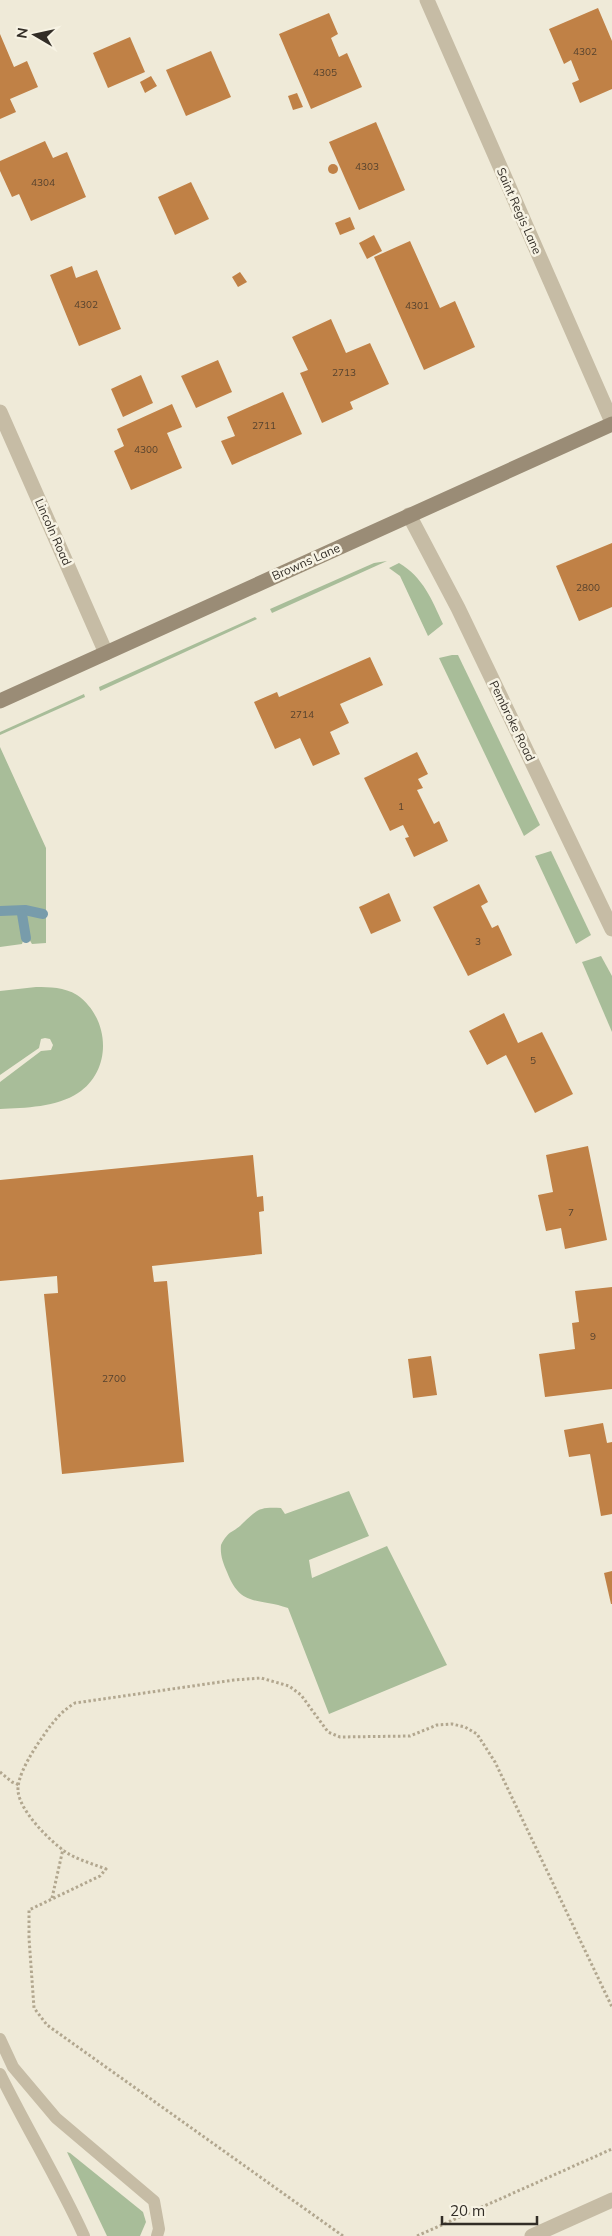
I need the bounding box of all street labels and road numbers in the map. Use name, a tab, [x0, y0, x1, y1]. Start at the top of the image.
street label: Saint Regis Lane	[494, 165, 545, 256]
street label: Lincoln Road	[32, 496, 75, 568]
street label: Browns Lane	[269, 540, 342, 583]
street label: Pembroke Road	[486, 678, 538, 764]

